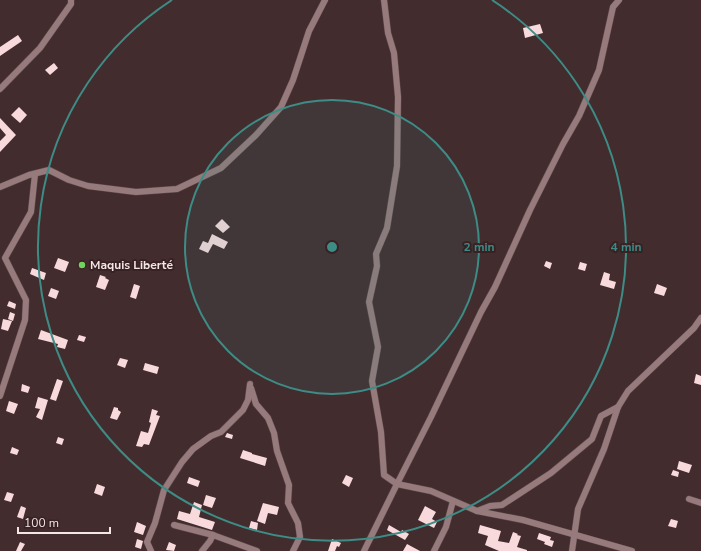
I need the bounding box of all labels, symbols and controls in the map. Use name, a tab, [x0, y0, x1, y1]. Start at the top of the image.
text: 2 min	[463, 239, 495, 255]
text: 4 min	[610, 239, 642, 255]
centre of rings	[325, 240, 339, 254]
place label: Maquis Liberté	[90, 257, 173, 273]
marker: Maquis Liberté	[77, 260, 87, 270]
scale bar	[18, 509, 110, 535]
text: 100 m	[24, 515, 59, 531]

